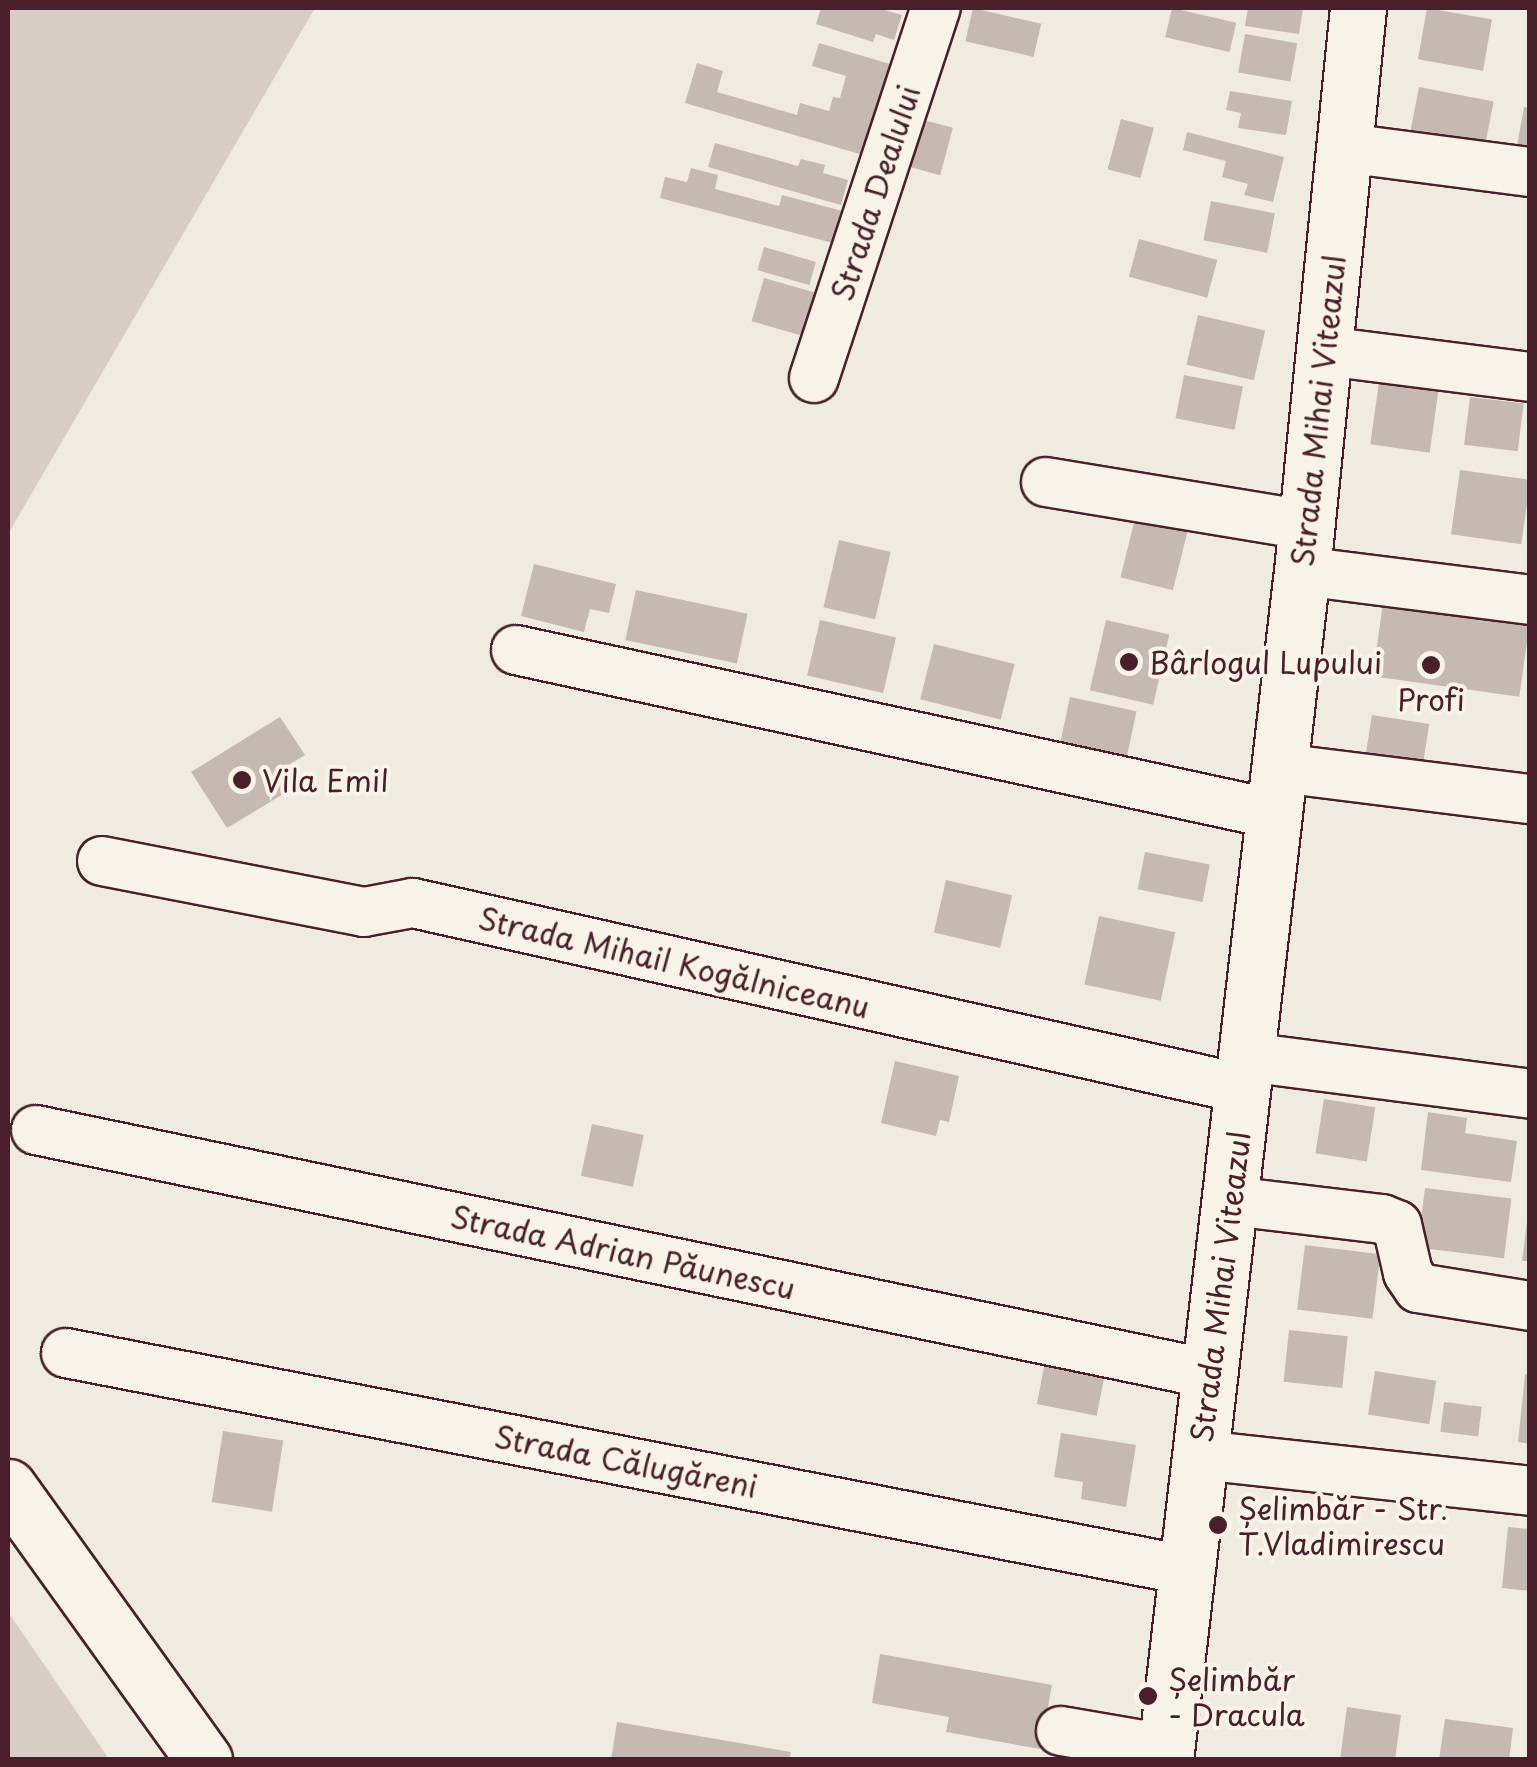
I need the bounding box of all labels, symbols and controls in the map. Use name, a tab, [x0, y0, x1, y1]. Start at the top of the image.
street label: Strada Dealului	[823, 80, 927, 306]
street label: Strada Mihai Viteazul	[1284, 253, 1352, 569]
place label: Bârlogul Lupului	[1149, 644, 1382, 680]
marker: Bârlogul Lupului	[1118, 651, 1140, 673]
marker: Profi	[1420, 654, 1442, 676]
place label: Profi	[1397, 681, 1465, 717]
place label: Vila Emil	[262, 762, 390, 798]
marker: Vila Emil	[231, 769, 253, 791]
street label: Strada Mihail Kogălniceanu	[476, 900, 872, 1024]
street label: Strada Mihai Viteazul	[1183, 1129, 1257, 1445]
street label: Strada Adrian Păunescu	[448, 1198, 798, 1306]
street label: Strada Călugăreni	[492, 1418, 760, 1504]
place label: Șelimbăr - Str. T.Vladimirescu	[1238, 1490, 1450, 1560]
marker: Șelimbăr - Str. T.Vladimirescu	[1207, 1514, 1229, 1536]
place label: Șelimbăr - Dracula	[1168, 1661, 1304, 1732]
marker: Șelimbăr - Dracula	[1137, 1685, 1159, 1707]

